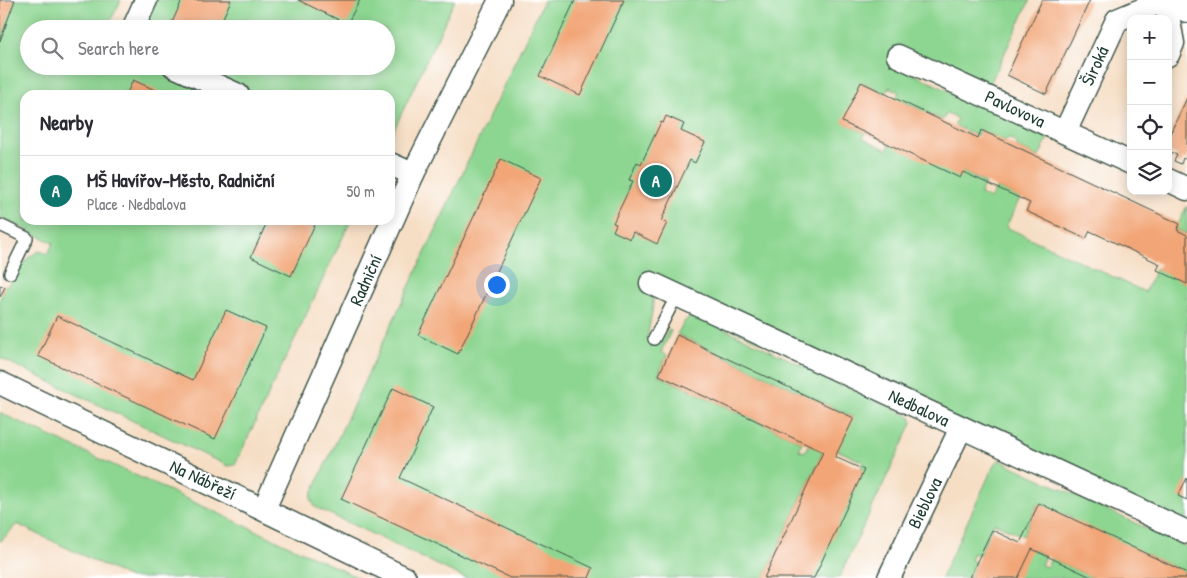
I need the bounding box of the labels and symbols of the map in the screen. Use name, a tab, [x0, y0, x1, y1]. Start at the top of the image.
street label: Široká	[1075, 42, 1115, 90]
street label: Pavlovova	[981, 84, 1049, 133]
pin: A	[640, 162, 672, 200]
street label: Radniční	[343, 250, 388, 309]
your location	[484, 272, 510, 298]
street label: Nedbalova	[885, 383, 954, 433]
street label: Na Nábřeží	[166, 453, 241, 506]
street label: Bieblova	[901, 473, 948, 533]

